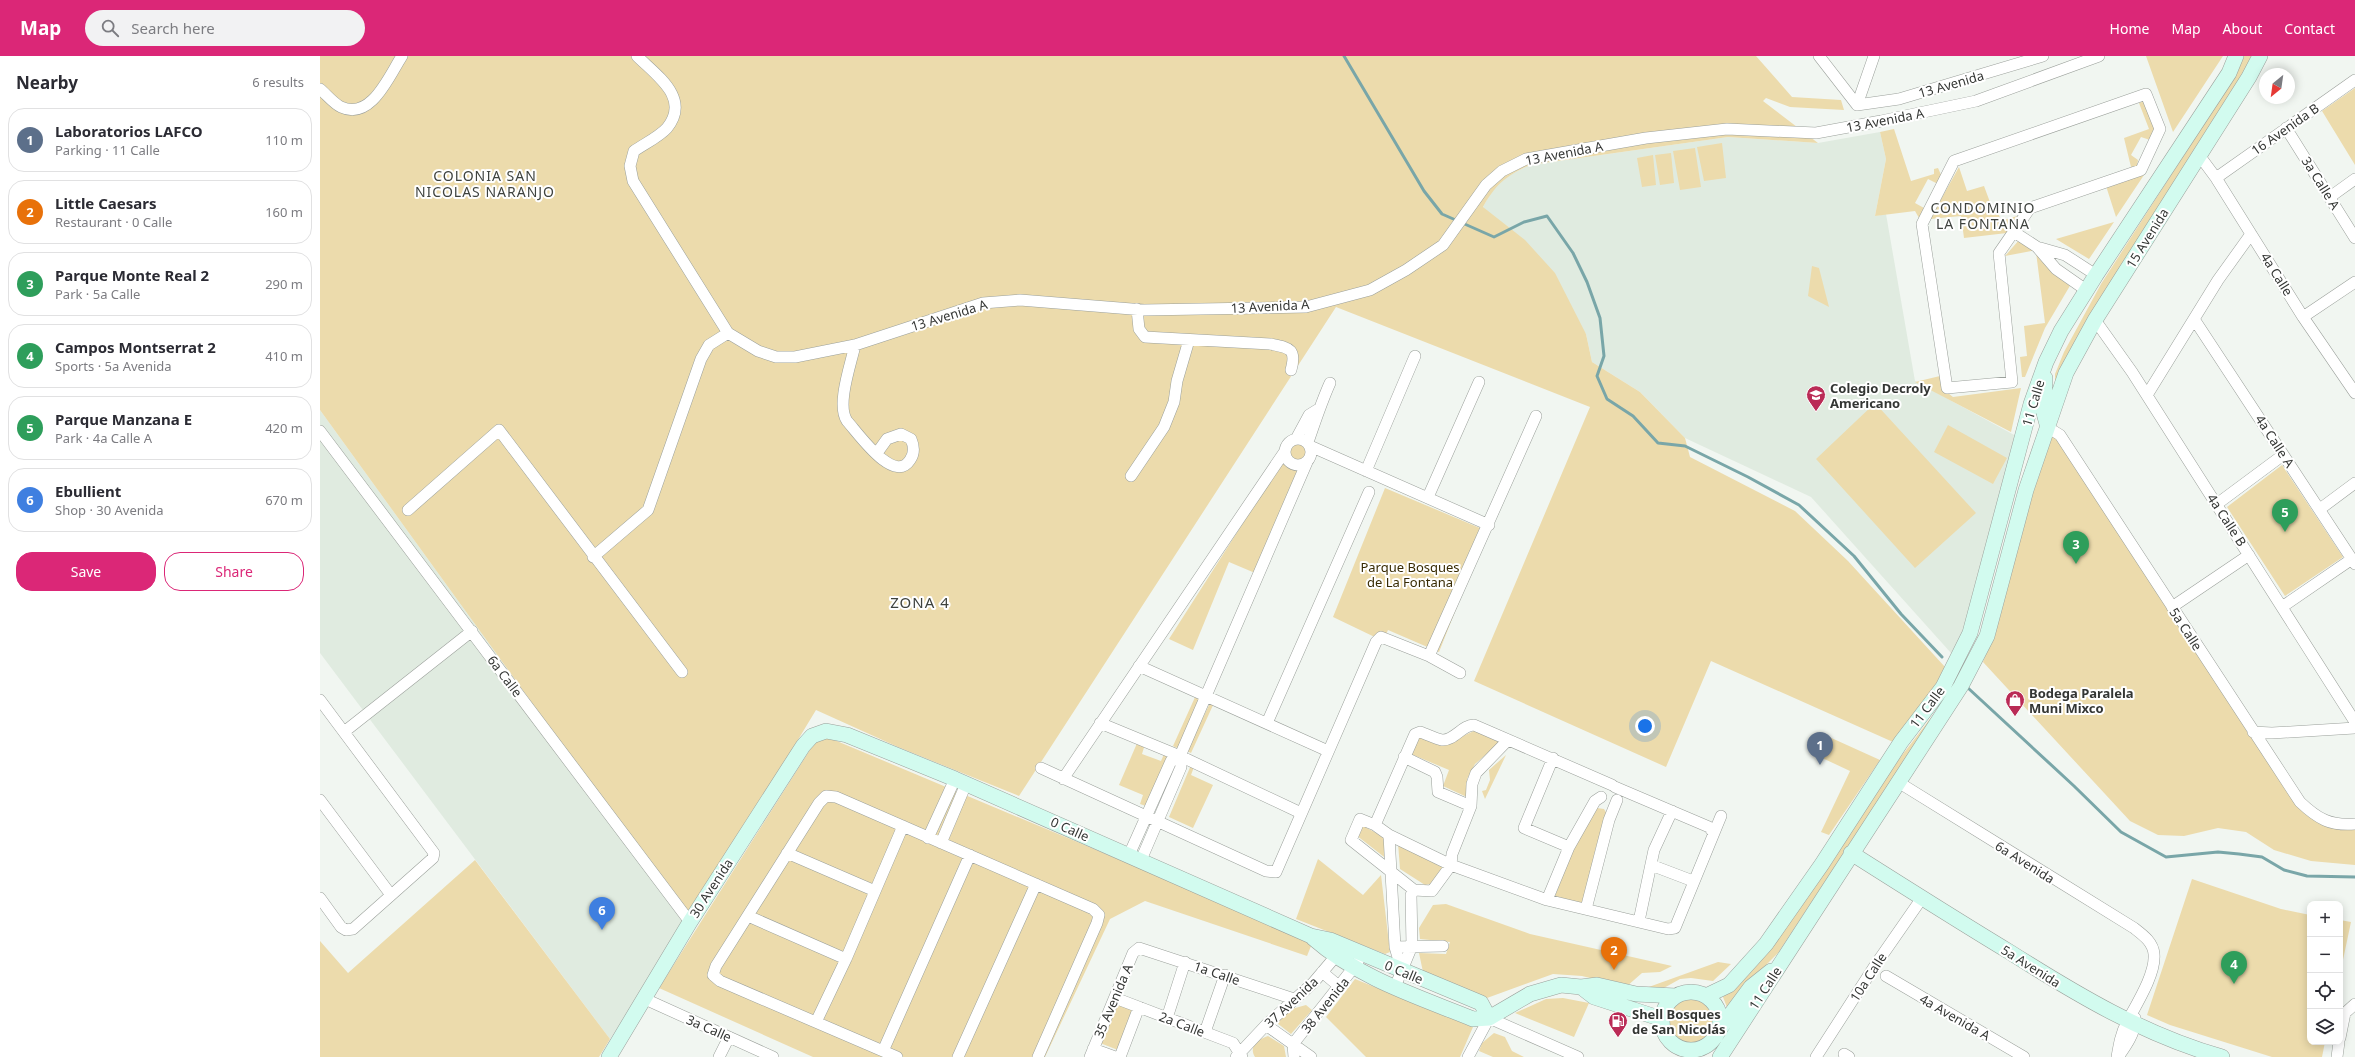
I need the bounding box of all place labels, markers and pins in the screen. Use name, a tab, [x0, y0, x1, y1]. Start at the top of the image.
place label: Colegio Decroly Americano	[1830, 379, 1931, 412]
school or university icon: Colegio Decroly Americano	[1805, 384, 1827, 412]
pin: 5	[2272, 499, 2298, 532]
pin: 3	[2063, 531, 2089, 564]
place label: Bodega Paralela Muni Mixco	[2029, 684, 2134, 717]
shop icon: Bodega Paralela Muni Mixco	[2004, 689, 2026, 717]
pin: 1	[1807, 732, 1833, 765]
pin: 6	[589, 897, 615, 930]
pin: 2	[1601, 937, 1627, 970]
pin: 4	[2221, 951, 2247, 984]
place label: Shell Bosques de San Nicolás	[1632, 1005, 1726, 1038]
fuel station icon: Shell Bosques de San Nicolás	[1607, 1010, 1629, 1038]

